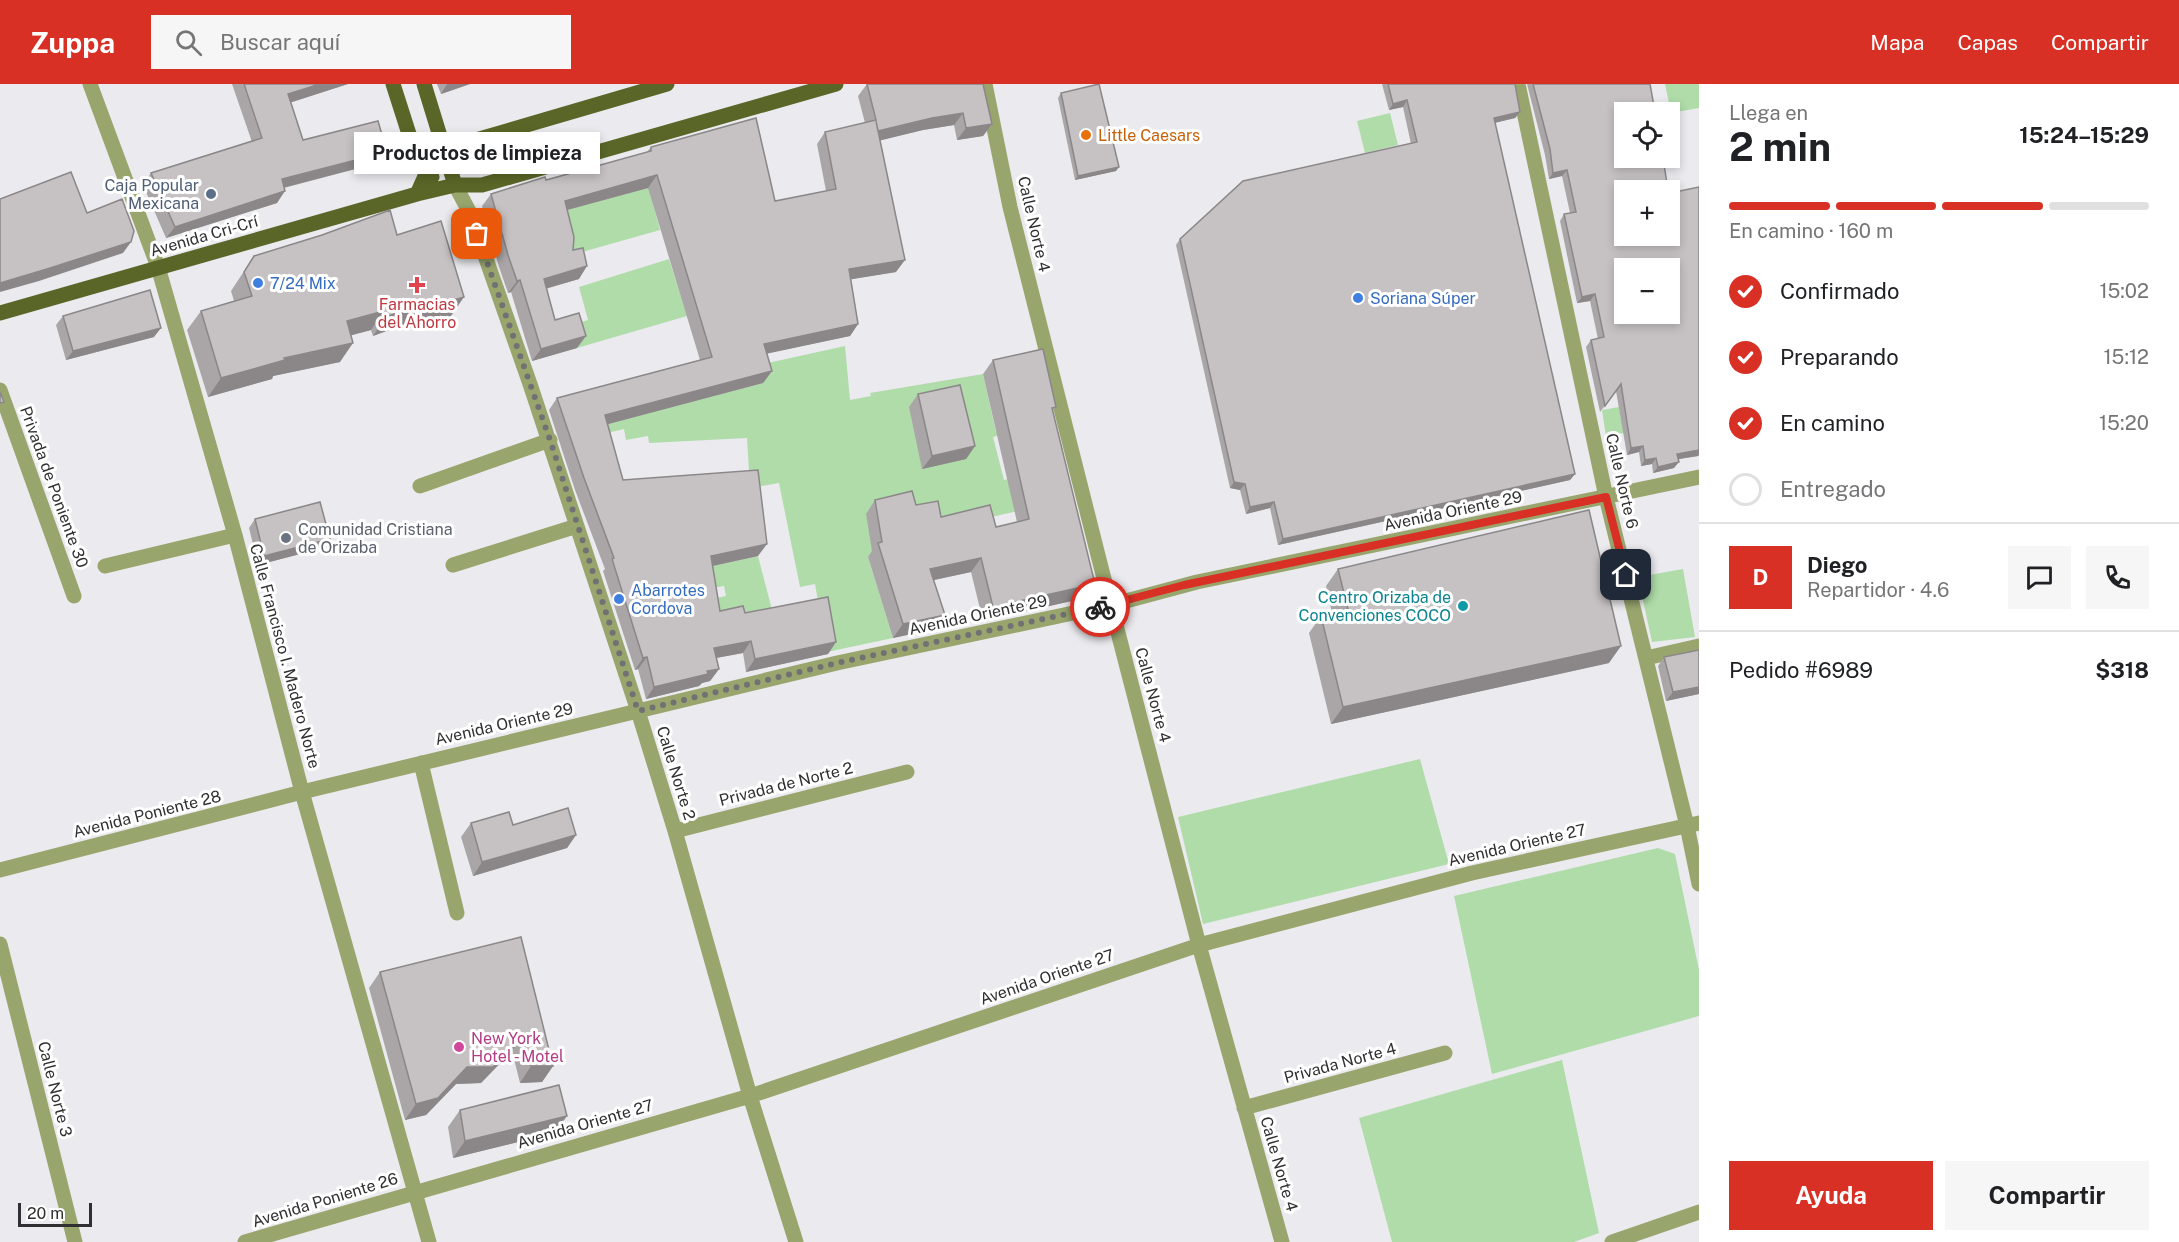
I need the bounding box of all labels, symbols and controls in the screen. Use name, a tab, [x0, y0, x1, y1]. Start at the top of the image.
search box	[151, 15, 571, 69]
text: Zuppa	[30, 26, 115, 59]
icon: search	[172, 26, 205, 59]
text: Buscar aquí	[220, 29, 340, 55]
text: Mapa	[1870, 30, 1924, 55]
text: Capas	[1957, 30, 2018, 55]
text: Compartir	[2051, 30, 2149, 55]
text: Llega en	[1729, 101, 1808, 125]
map controls	[1614, 102, 1680, 324]
button: locate	[1614, 102, 1680, 168]
text: 15:24–15:29	[2019, 122, 2149, 148]
text: 2 min	[1729, 124, 1831, 170]
place label: Little Caesars	[1098, 126, 1200, 145]
marker: Little Caesars	[1079, 128, 1093, 142]
callout: Productos de limpieza	[354, 132, 600, 174]
text: Productos de limpieza	[372, 141, 582, 165]
street label: Calle Norte 4	[1014, 174, 1054, 274]
place label: Caja Popular Mexicana	[104, 176, 199, 213]
button: +	[1614, 180, 1680, 246]
marker: Caja Popular Mexicana	[204, 187, 218, 201]
pin	[451, 208, 502, 259]
street label: Avenida Cri-Crí	[148, 211, 261, 260]
icon: bag	[460, 217, 493, 250]
text: En camino · 160 m	[1729, 219, 1893, 243]
button: −	[1614, 258, 1680, 324]
place label: 7/24 Mix	[270, 274, 336, 293]
icon: check	[1729, 275, 1762, 308]
marker: 7/24 Mix	[251, 276, 265, 290]
marker: Farmacias del Ahorro	[410, 278, 424, 292]
text: Confirmado	[1780, 278, 1899, 304]
text: 15:02	[2099, 279, 2149, 303]
place label: Soriana Súper	[1370, 289, 1476, 308]
marker: Soriana Súper	[1351, 291, 1365, 305]
place label: Farmacias del Ahorro	[378, 295, 456, 332]
icon: check	[1729, 341, 1762, 374]
text: Preparando	[1780, 344, 1899, 370]
text: 15:12	[2103, 345, 2149, 369]
street label: Privada de Poniente 30	[16, 404, 92, 571]
icon: check	[1729, 407, 1762, 440]
text: En camino	[1780, 410, 1885, 436]
text: 15:20	[2099, 411, 2149, 435]
street label: Calle Norte 6	[1602, 431, 1642, 531]
text: Entregado	[1780, 476, 1886, 502]
street label: Avenida Oriente 29	[1382, 487, 1524, 535]
place label: Comunidad Cristiana de Orizaba	[298, 520, 453, 557]
marker: Comunidad Cristiana de Orizaba	[279, 531, 293, 545]
street label: Calle Francisco I. Madero Norte	[246, 542, 324, 770]
button: chat	[2008, 546, 2071, 609]
button: phone	[2086, 546, 2149, 609]
pin	[1600, 549, 1651, 600]
text: Diego	[1807, 552, 1867, 578]
icon: home	[1609, 558, 1642, 591]
text: D	[1753, 564, 1768, 590]
courier	[1070, 577, 1130, 637]
text: Repartidor · 4.6	[1807, 578, 1949, 602]
place label: Abarrotes Cordova	[631, 581, 705, 618]
place label: Centro Orizaba de Convenciones COCO	[1299, 588, 1451, 625]
street label: Avenida Oriente 29	[907, 591, 1049, 639]
icon: bike	[1084, 591, 1117, 624]
marker: Abarrotes Cordova	[612, 592, 626, 606]
marker: Centro Orizaba de Convenciones COCO	[1456, 599, 1470, 613]
street label: Calle Norte 4	[1131, 645, 1175, 745]
text: Pedido #6989	[1729, 657, 1873, 683]
text: $318	[2095, 657, 2149, 683]
street label: Avenida Oriente 29	[433, 699, 575, 749]
street label: Calle Norte 2	[653, 724, 699, 822]
street label: Privada de Norte 2	[717, 758, 855, 810]
street label: Avenida Poniente 28	[71, 786, 223, 842]
street label: Avenida Oriente 27	[1446, 820, 1588, 870]
street label: Avenida Oriente 27	[977, 945, 1117, 1009]
place label: New York Hotel - Motel	[471, 1029, 564, 1066]
street label: Calle Norte 3	[34, 1039, 76, 1139]
street label: Privada Norte 4	[1282, 1039, 1398, 1087]
marker: New York Hotel - Motel	[452, 1040, 466, 1054]
street label: Avenida Oriente 27	[515, 1095, 655, 1153]
street label: Calle Norte 4	[1256, 1114, 1302, 1214]
button: Ayuda	[1729, 1161, 1933, 1230]
button: Compartir	[1945, 1161, 2149, 1230]
street label: Avenida Poniente 26	[250, 1169, 400, 1231]
scale bar	[18, 1200, 92, 1228]
text: 20 m	[27, 1204, 64, 1223]

